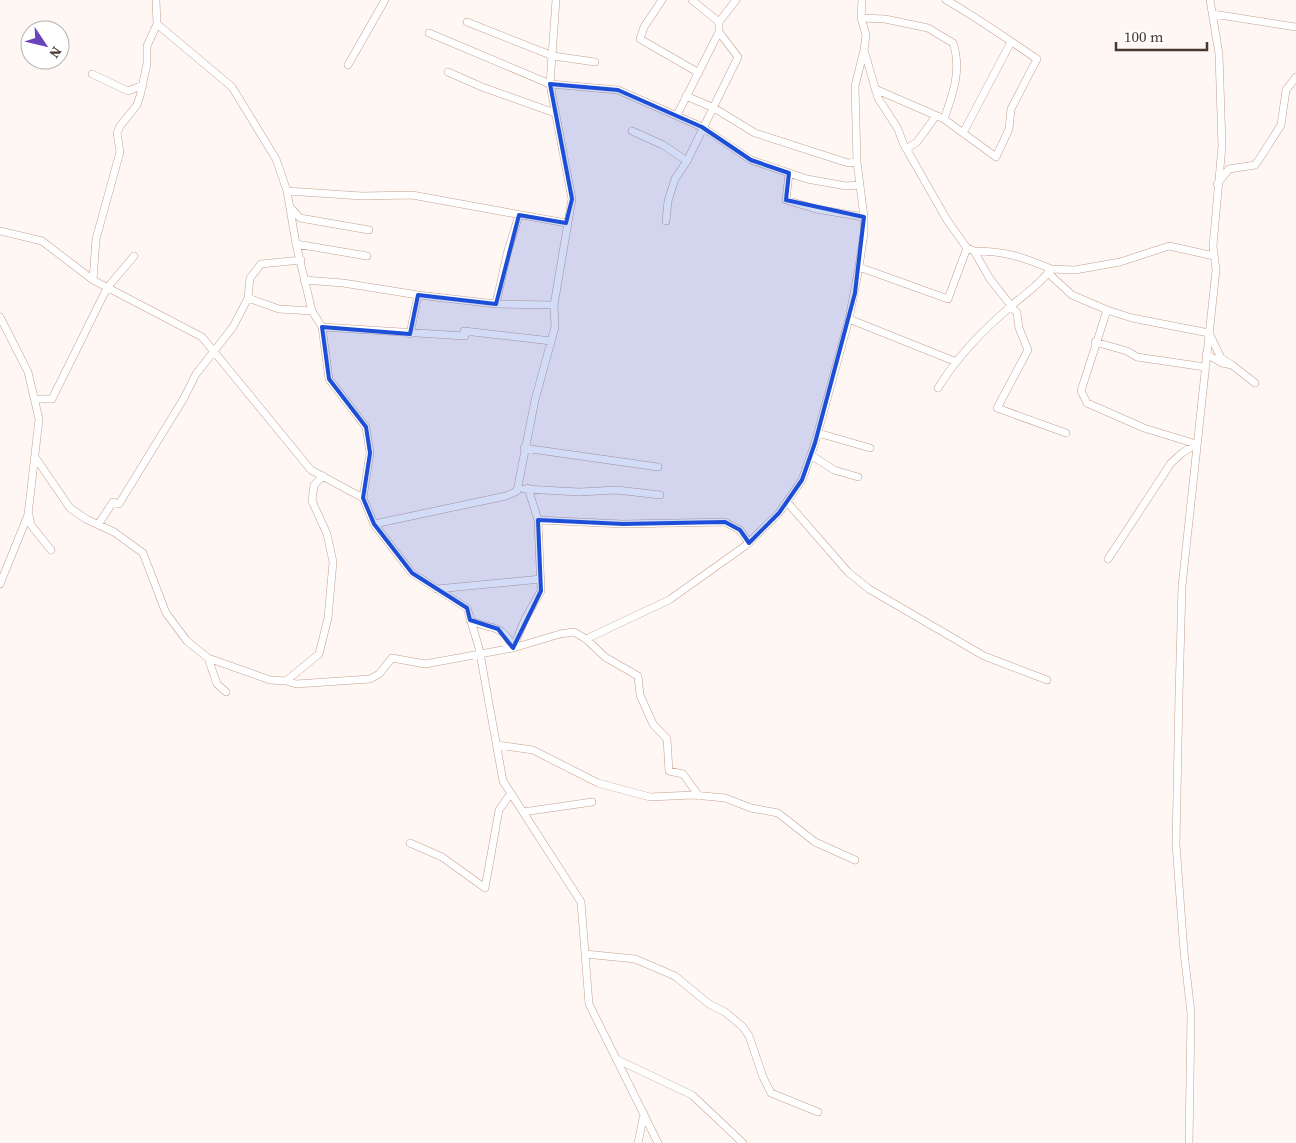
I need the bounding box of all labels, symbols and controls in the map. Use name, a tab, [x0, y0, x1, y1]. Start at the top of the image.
north arrow	[20, 20, 70, 70]
scale bar	[1116, 20, 1207, 52]
text: 100 m	[1124, 26, 1164, 47]
text: N	[45, 43, 67, 62]

